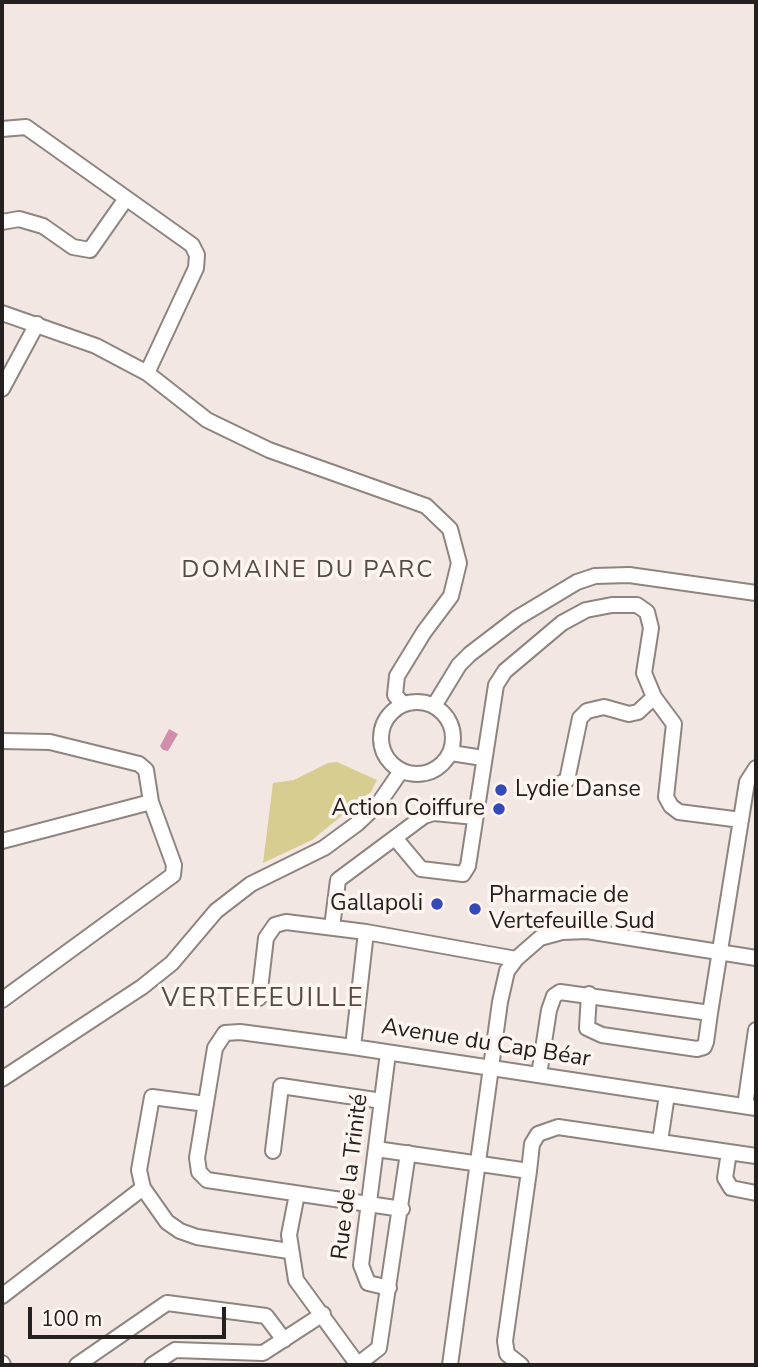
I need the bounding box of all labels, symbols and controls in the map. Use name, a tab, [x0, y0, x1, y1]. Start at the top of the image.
district label: DOMAINE DU PARC	[183, 557, 433, 585]
place label: Lydie Danse	[515, 776, 641, 804]
marker: Lydie Danse	[493, 782, 509, 798]
place label: Action Coiffure	[332, 795, 485, 823]
marker: Action Coiffure	[491, 801, 507, 817]
place label: Pharmacie de Vertefeuille Sud	[489, 882, 655, 936]
place label: Gallapoli	[330, 890, 423, 918]
marker: Gallapoli	[429, 896, 445, 912]
marker: Pharmacie de Vertefeuille Sud	[467, 901, 483, 917]
district label: VERTEFEUILLE	[163, 984, 363, 1016]
street label: Avenue du Cap Béar	[380, 1014, 592, 1074]
street label: Rue de la Trinité	[327, 1092, 375, 1262]
scale bar	[32, 1294, 229, 1338]
text: 100 m	[41, 1305, 102, 1333]

